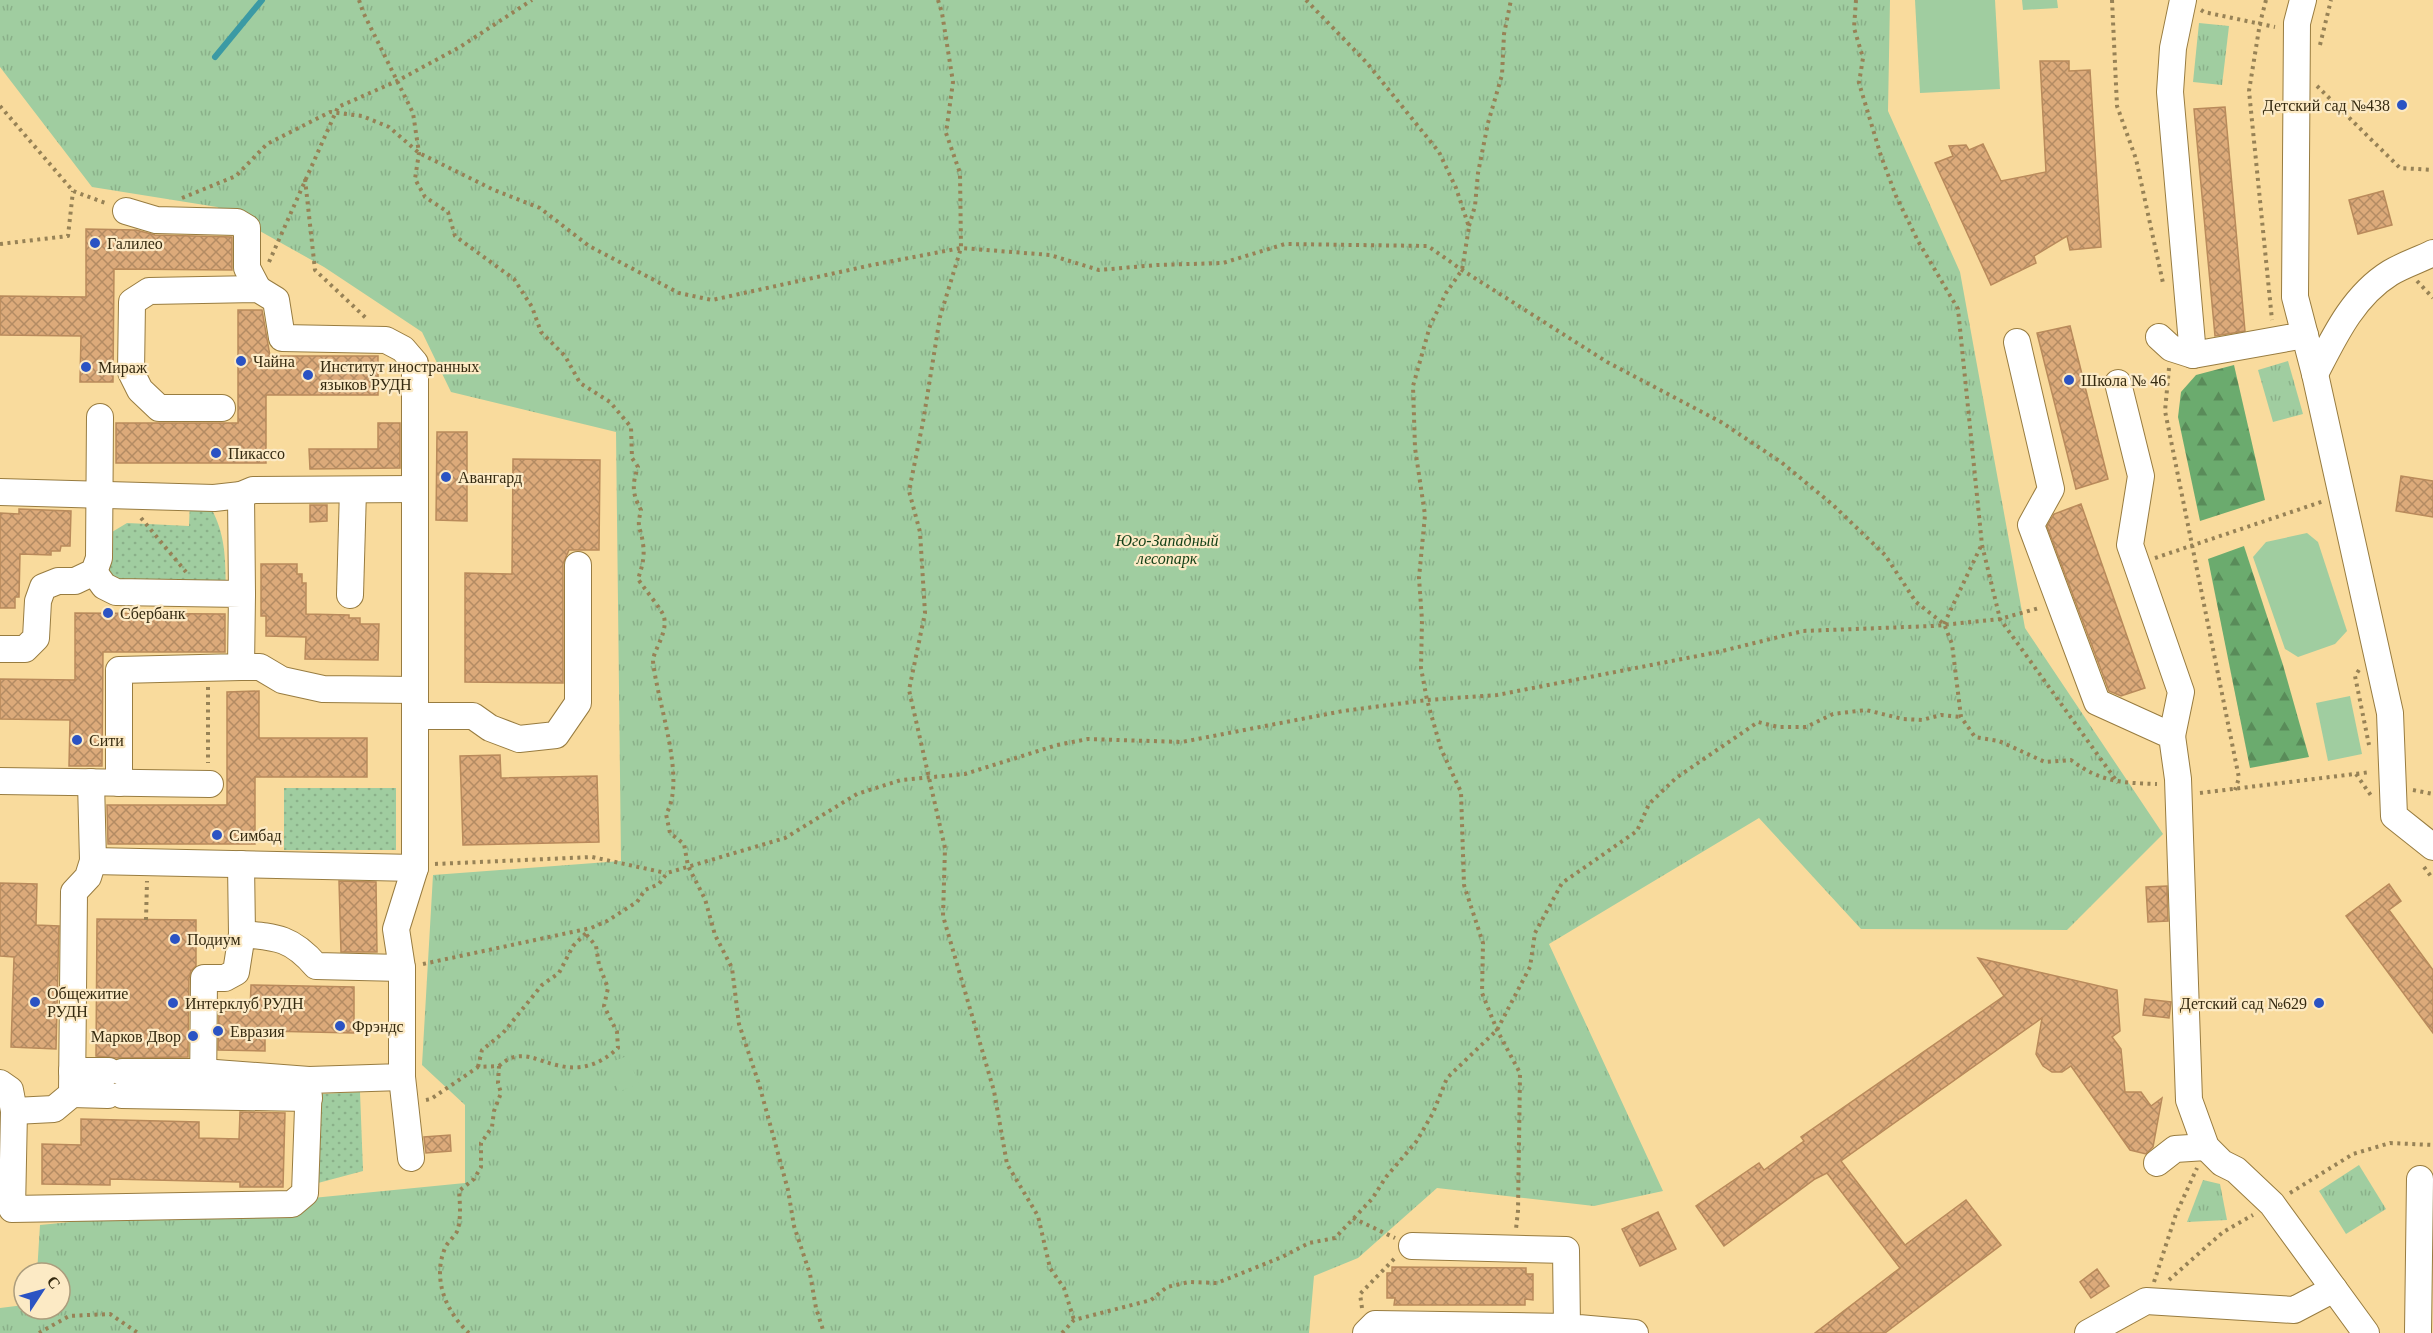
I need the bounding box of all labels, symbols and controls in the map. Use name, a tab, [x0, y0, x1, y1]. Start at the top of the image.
place label: Детский сад №438	[2263, 97, 2390, 115]
marker: Детский сад №438	[2395, 98, 2409, 112]
place label: Галилео	[107, 235, 163, 252]
marker: Галилео	[88, 236, 102, 250]
place label: Чайна	[253, 353, 295, 370]
marker: Чайна	[234, 354, 248, 368]
place label: Институт иностранных языков РУДН	[320, 358, 479, 394]
place label: Мираж	[98, 359, 148, 377]
marker: Мираж	[79, 360, 93, 374]
marker: Институт иностранных языков РУДН	[301, 368, 315, 382]
place label: Школа № 46	[2081, 372, 2166, 389]
marker: Школа № 46	[2062, 373, 2076, 387]
place label: Пикассо	[228, 445, 285, 462]
marker: Пикассо	[209, 446, 223, 460]
place label: Авангард	[458, 469, 522, 487]
marker: Авангард	[439, 470, 453, 484]
park label: Юго-Западный лесопарк	[1115, 532, 1218, 568]
place label: Сбербанк	[120, 605, 186, 623]
marker: Сбербанк	[101, 606, 115, 620]
place label: Сити	[89, 732, 124, 749]
marker: Сити	[70, 733, 84, 747]
place label: Симбад	[229, 827, 282, 845]
marker: Симбад	[210, 828, 224, 842]
place label: Подиум	[187, 931, 241, 949]
marker: Подиум	[168, 932, 182, 946]
place label: Общежитие РУДН	[47, 985, 128, 1021]
marker: Общежитие РУДН	[28, 995, 42, 1009]
place label: Интерклуб РУДН	[185, 995, 304, 1013]
place label: Детский сад №629	[2180, 995, 2307, 1013]
marker: Интерклуб РУДН	[166, 996, 180, 1010]
marker: Детский сад №629	[2312, 996, 2326, 1010]
place label: Фрэндс	[352, 1018, 404, 1036]
marker: Фрэндс	[333, 1019, 347, 1033]
place label: Евразия	[230, 1023, 285, 1041]
marker: Евразия	[211, 1024, 225, 1038]
place label: Марков Двор	[91, 1028, 181, 1046]
marker: Марков Двор	[186, 1029, 200, 1043]
north arrow	[12, 1261, 72, 1321]
text: С	[43, 1273, 64, 1292]

